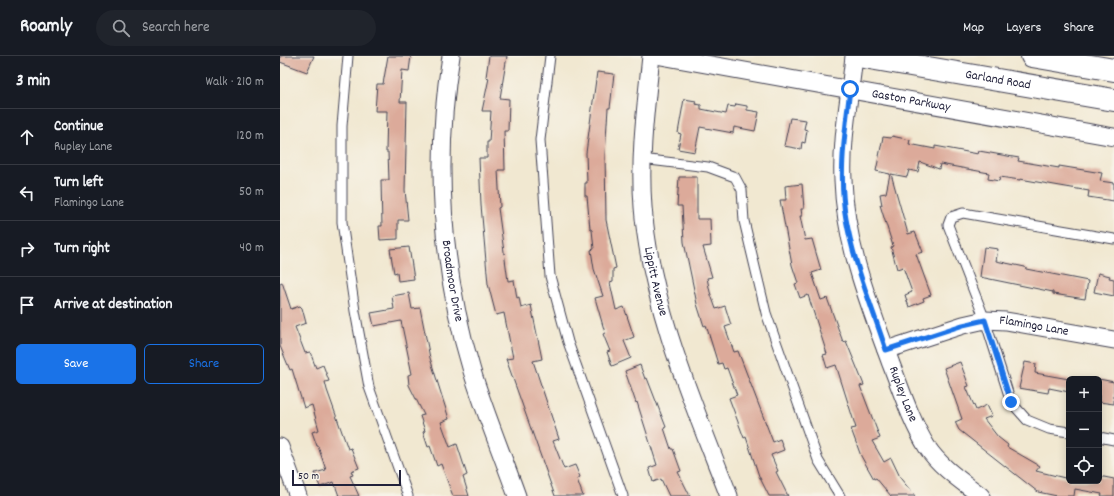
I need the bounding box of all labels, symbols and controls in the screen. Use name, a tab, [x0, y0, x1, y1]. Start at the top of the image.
search box	[96, 10, 376, 46]
text: Roamly	[20, 14, 72, 41]
icon: search	[110, 17, 132, 39]
text: Search here	[142, 17, 210, 39]
text: Map	[963, 18, 984, 38]
text: Layers	[1006, 18, 1041, 38]
text: Share	[1063, 18, 1094, 38]
street label: Garland Road	[964, 65, 1032, 95]
text: 3 min	[16, 70, 50, 94]
text: Walk · 210 m	[206, 73, 264, 92]
route start	[841, 80, 859, 98]
street label: Gaston Parkway	[870, 84, 953, 117]
text: Continue	[54, 116, 103, 138]
icon: ahead	[16, 126, 38, 148]
text: 120 m	[236, 127, 264, 146]
text: Rupley Lane	[54, 138, 112, 157]
text: Turn left	[54, 172, 103, 194]
icon: left	[16, 182, 38, 204]
text: 50 m	[239, 183, 264, 202]
text: Flamingo Lane	[54, 194, 124, 213]
icon: right	[16, 238, 38, 260]
text: Turn right	[54, 238, 110, 260]
text: 40 m	[240, 239, 264, 258]
street label: Broadmoor Drive	[436, 239, 468, 324]
street label: Lippitt Avenue	[639, 246, 673, 318]
icon: arrive	[16, 294, 38, 316]
text: Arrive at destination	[54, 294, 172, 316]
street label: Flamingo Lane	[999, 311, 1070, 341]
button: Save	[16, 344, 136, 384]
button: Share	[144, 344, 264, 384]
street label: Rupley Lane	[883, 364, 922, 425]
map controls	[1066, 376, 1102, 484]
button: +	[1066, 376, 1102, 412]
route end	[1002, 393, 1020, 411]
button: −	[1066, 412, 1102, 448]
button: locate	[1066, 448, 1102, 484]
scale bar	[292, 468, 401, 487]
text: 50 m	[298, 469, 319, 485]

